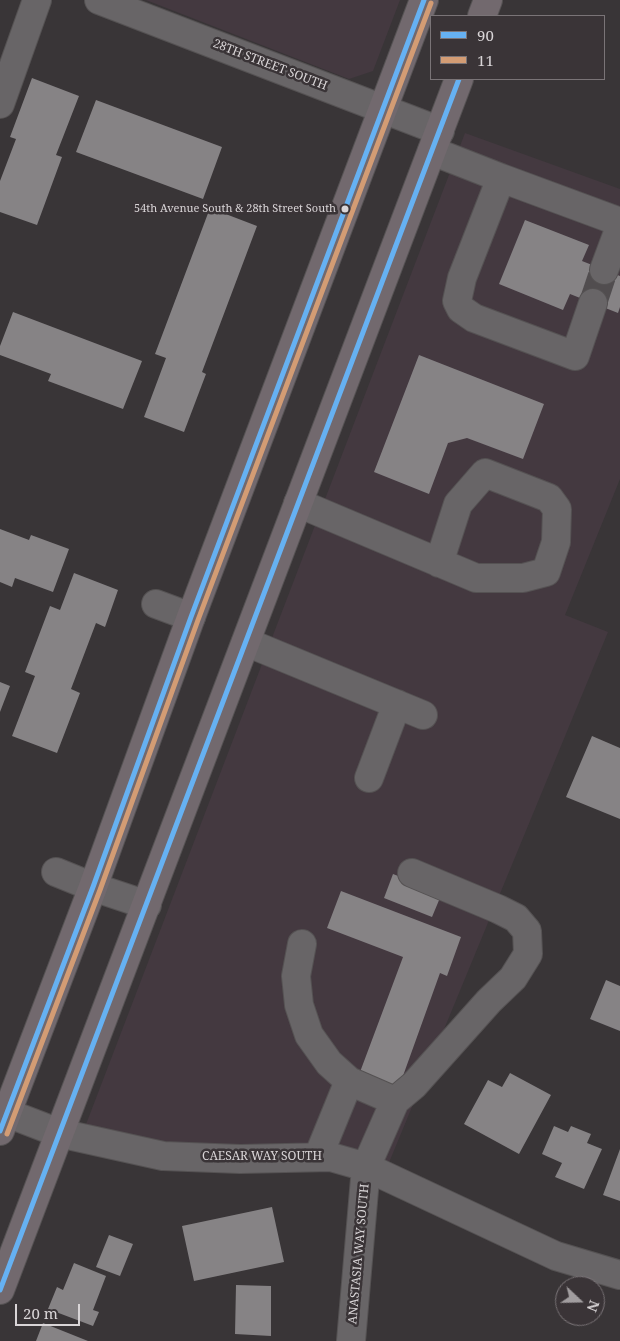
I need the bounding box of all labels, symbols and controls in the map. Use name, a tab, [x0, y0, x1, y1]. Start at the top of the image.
legend	[430, 15, 605, 80]
text: 90	[477, 25, 494, 45]
street label: 28TH STREET SOUTH	[211, 37, 329, 93]
text: 11	[477, 50, 494, 70]
place label: 54th Avenue South & 28th Street South	[134, 202, 336, 216]
marker: 54th Avenue South & 28th Street South	[340, 204, 350, 214]
street label: CAESAR WAY SOUTH	[202, 1150, 322, 1164]
street label: ANASTASIA WAY SOUTH	[346, 1183, 372, 1325]
north arrow	[555, 1276, 605, 1326]
scale bar	[18, 1294, 82, 1326]
text: N	[583, 1298, 604, 1315]
text: 20 m	[23, 1303, 58, 1323]

